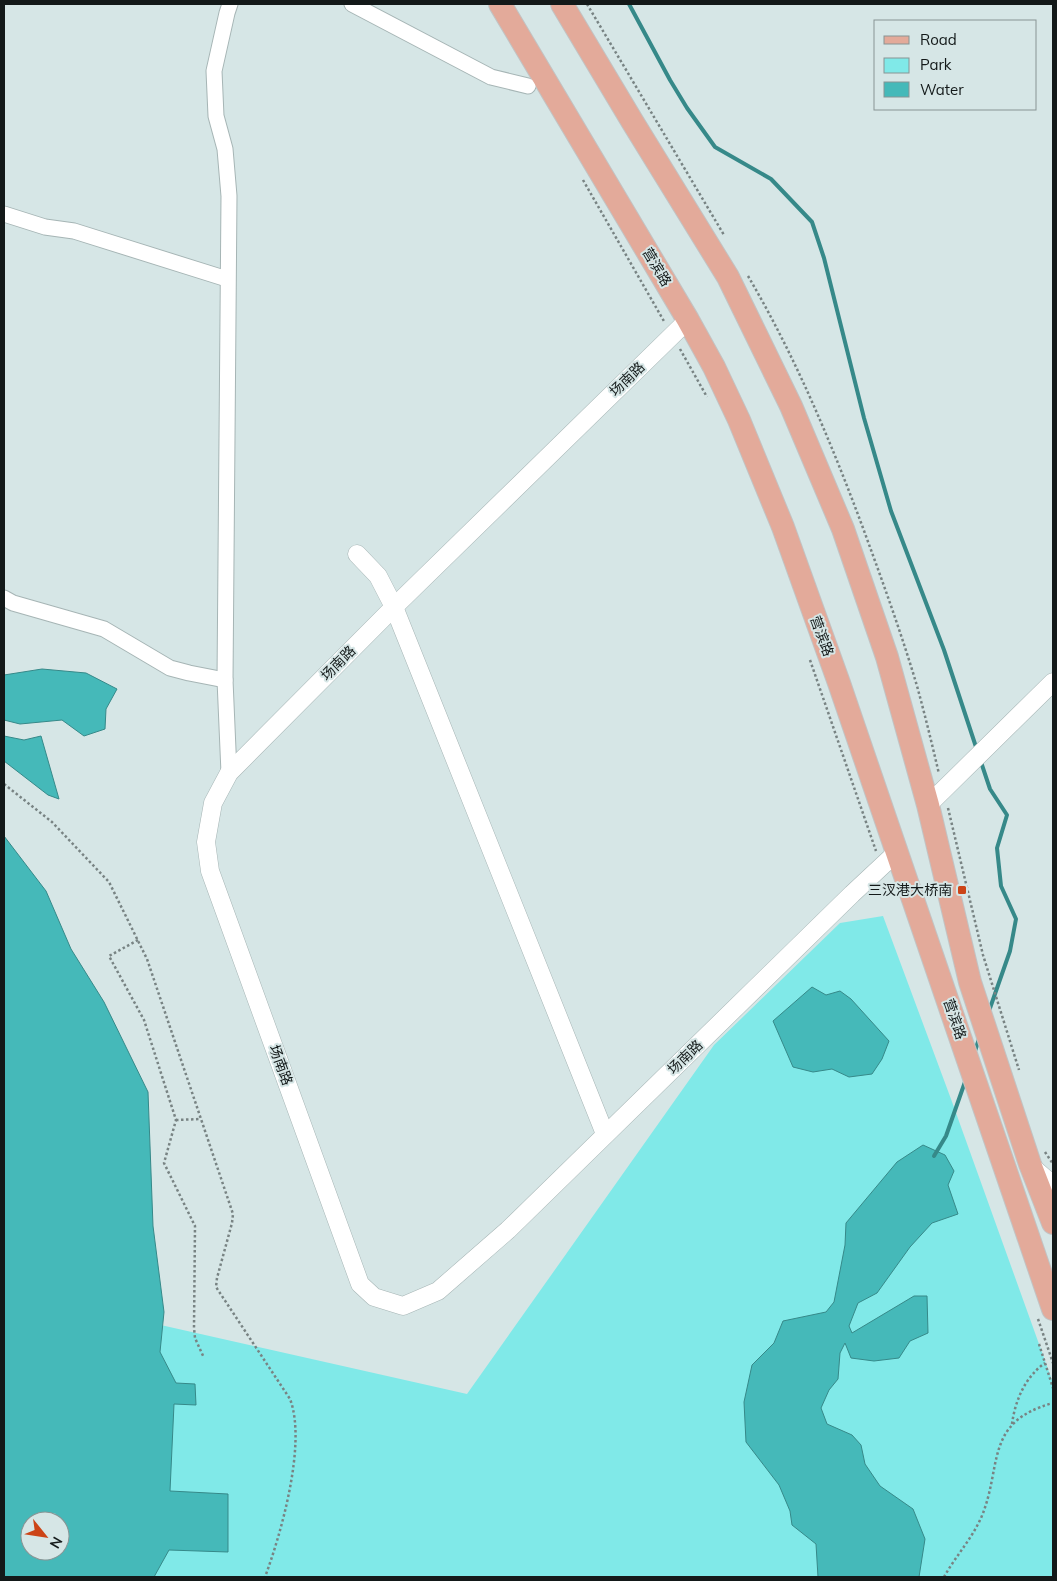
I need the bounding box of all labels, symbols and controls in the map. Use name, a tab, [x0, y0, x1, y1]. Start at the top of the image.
legend	[874, 20, 1037, 110]
text: Road	[920, 30, 957, 49]
text: Park	[920, 55, 952, 74]
text: Water	[920, 80, 964, 99]
street label: 营滨路	[638, 244, 676, 290]
street label: 场南路	[606, 358, 648, 400]
street label: 营滨路	[806, 613, 838, 659]
street label: 场南路	[317, 642, 359, 684]
place label: 三汊港大桥南	[868, 881, 952, 899]
marker: 三汊港大桥南	[956, 884, 968, 896]
street label: 营滨路	[940, 996, 970, 1042]
street label: 场南路	[664, 1036, 706, 1078]
street label: 场南路	[265, 1042, 297, 1088]
north arrow	[20, 1511, 70, 1561]
text: N	[46, 1533, 67, 1552]

